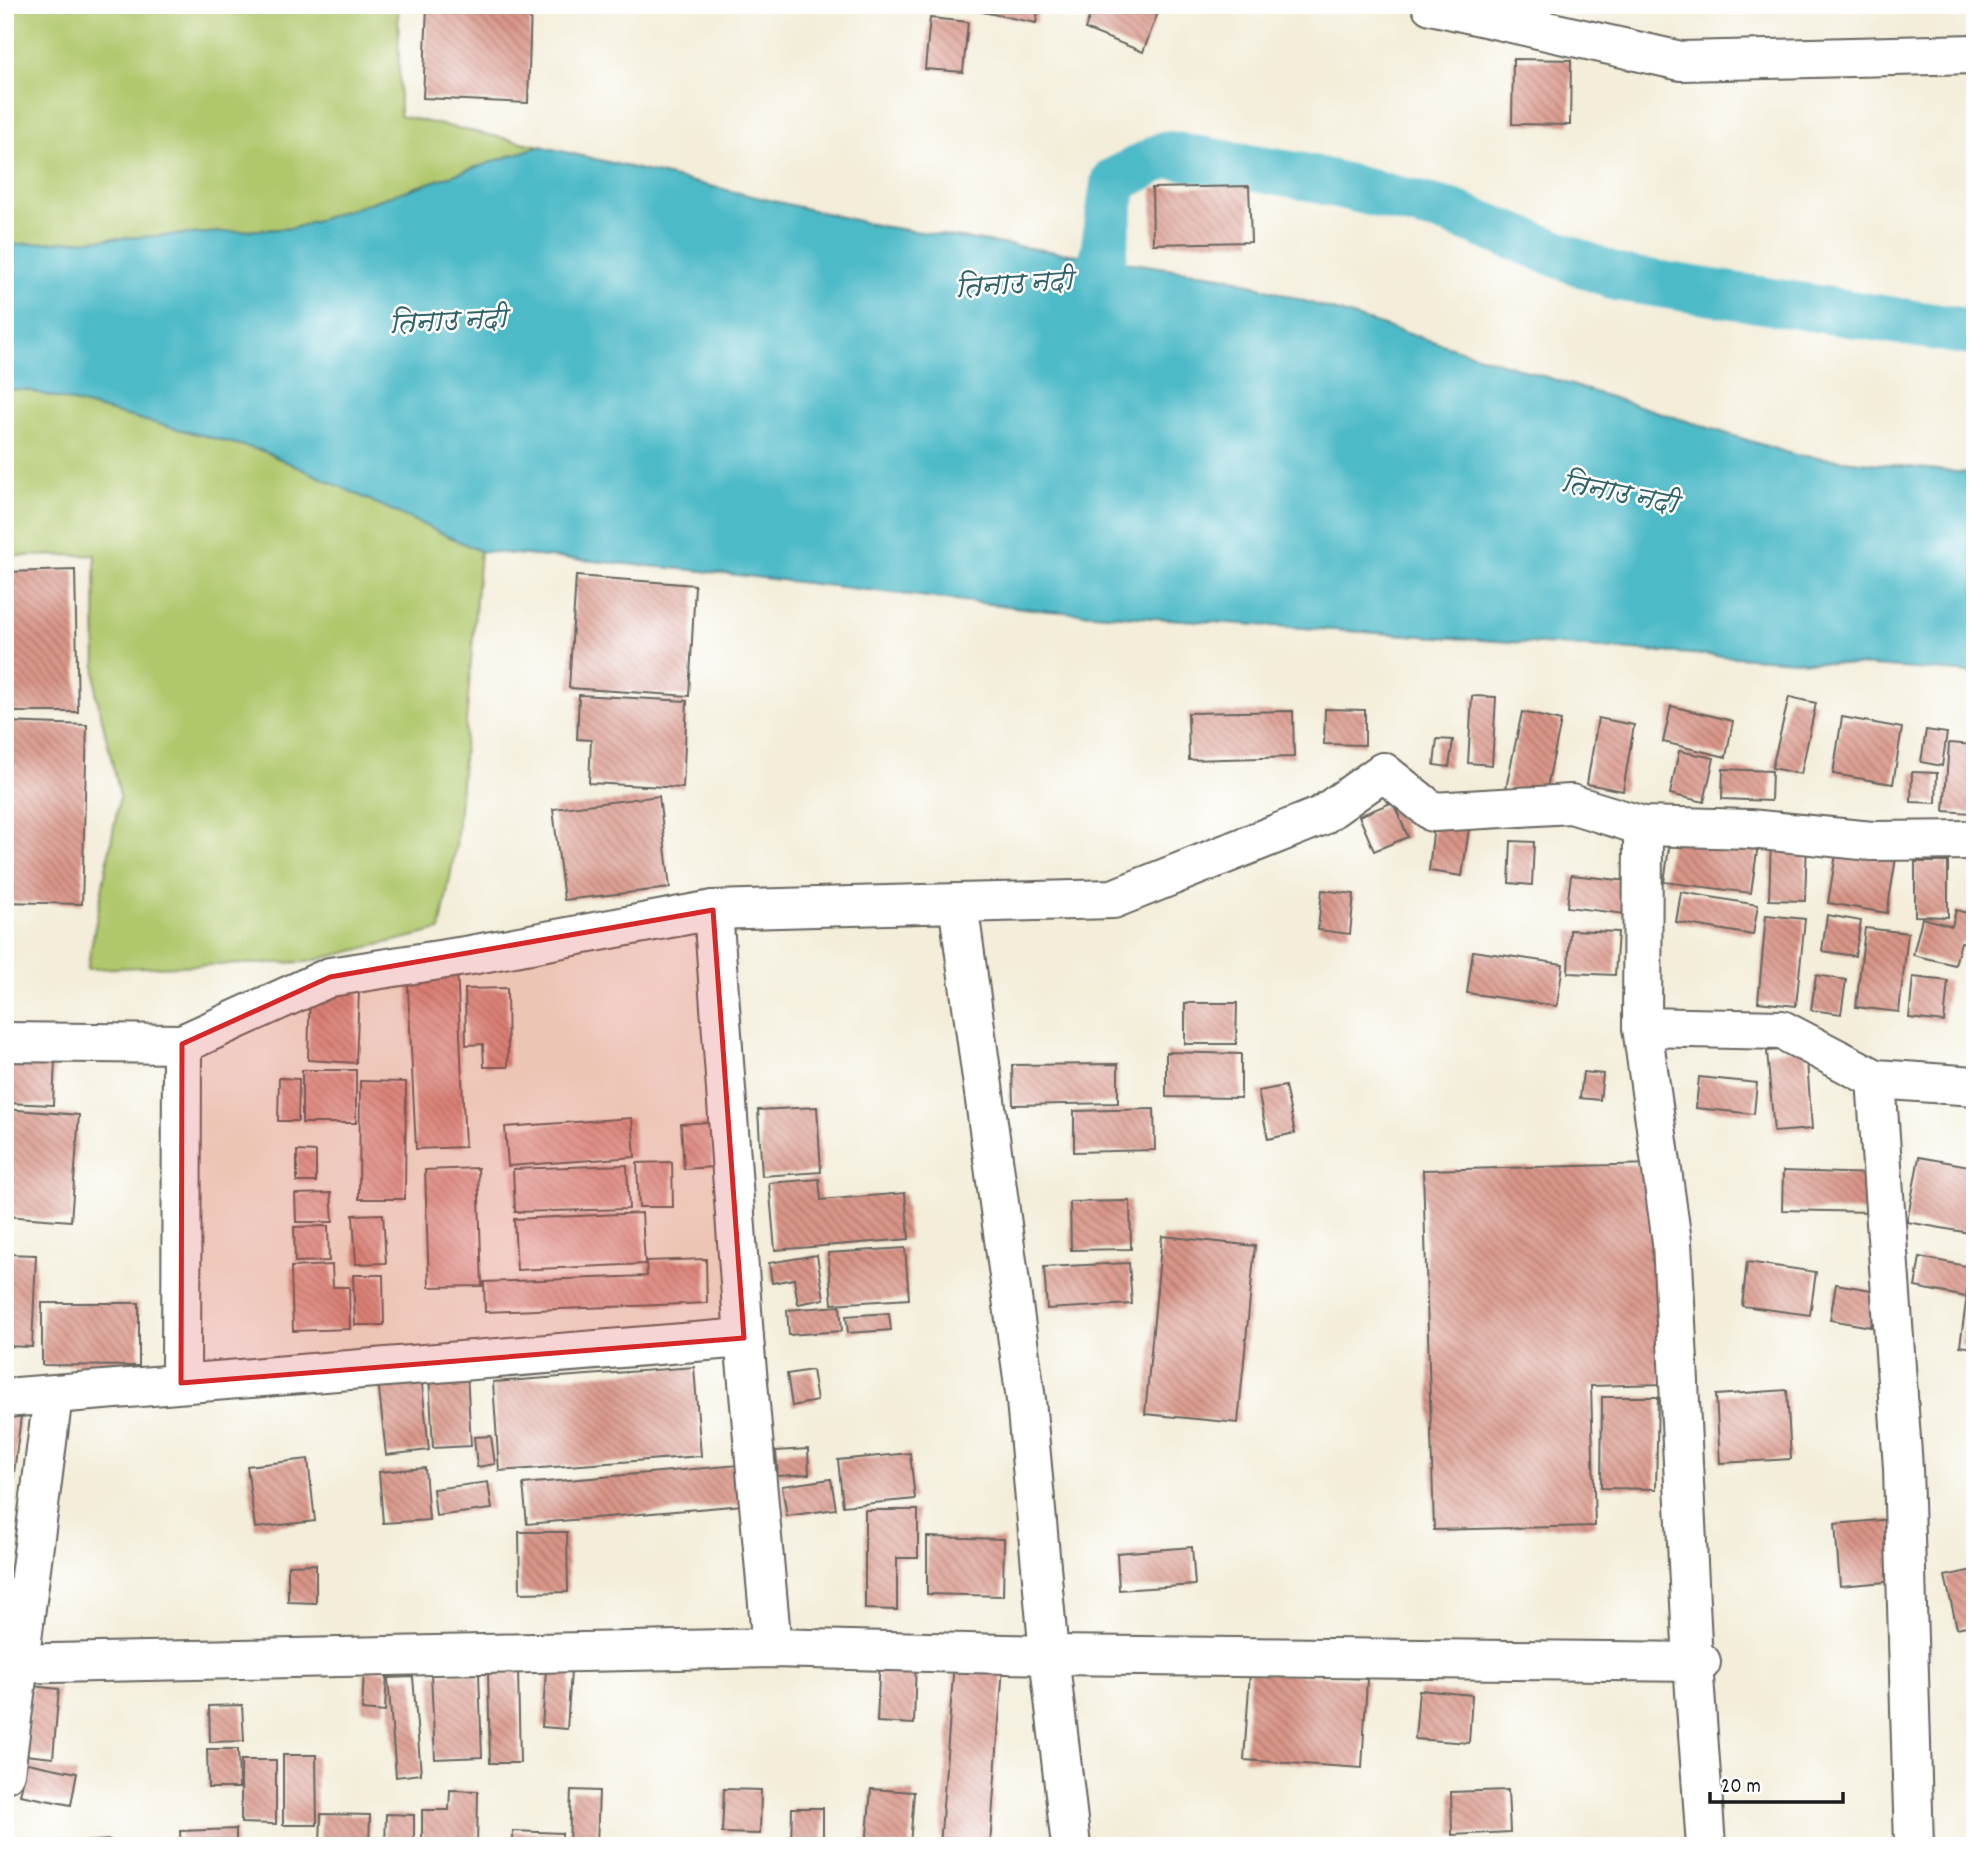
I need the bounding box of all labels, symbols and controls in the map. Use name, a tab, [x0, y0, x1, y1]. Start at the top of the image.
water label: तिनाउ नदी	[954, 262, 1079, 311]
water label: तिनाउ नदी	[388, 300, 513, 347]
water label: तिनाउ नदी	[1558, 464, 1685, 528]
scale bar	[1710, 1760, 1843, 1804]
text: 20 m	[1721, 1773, 1761, 1803]

